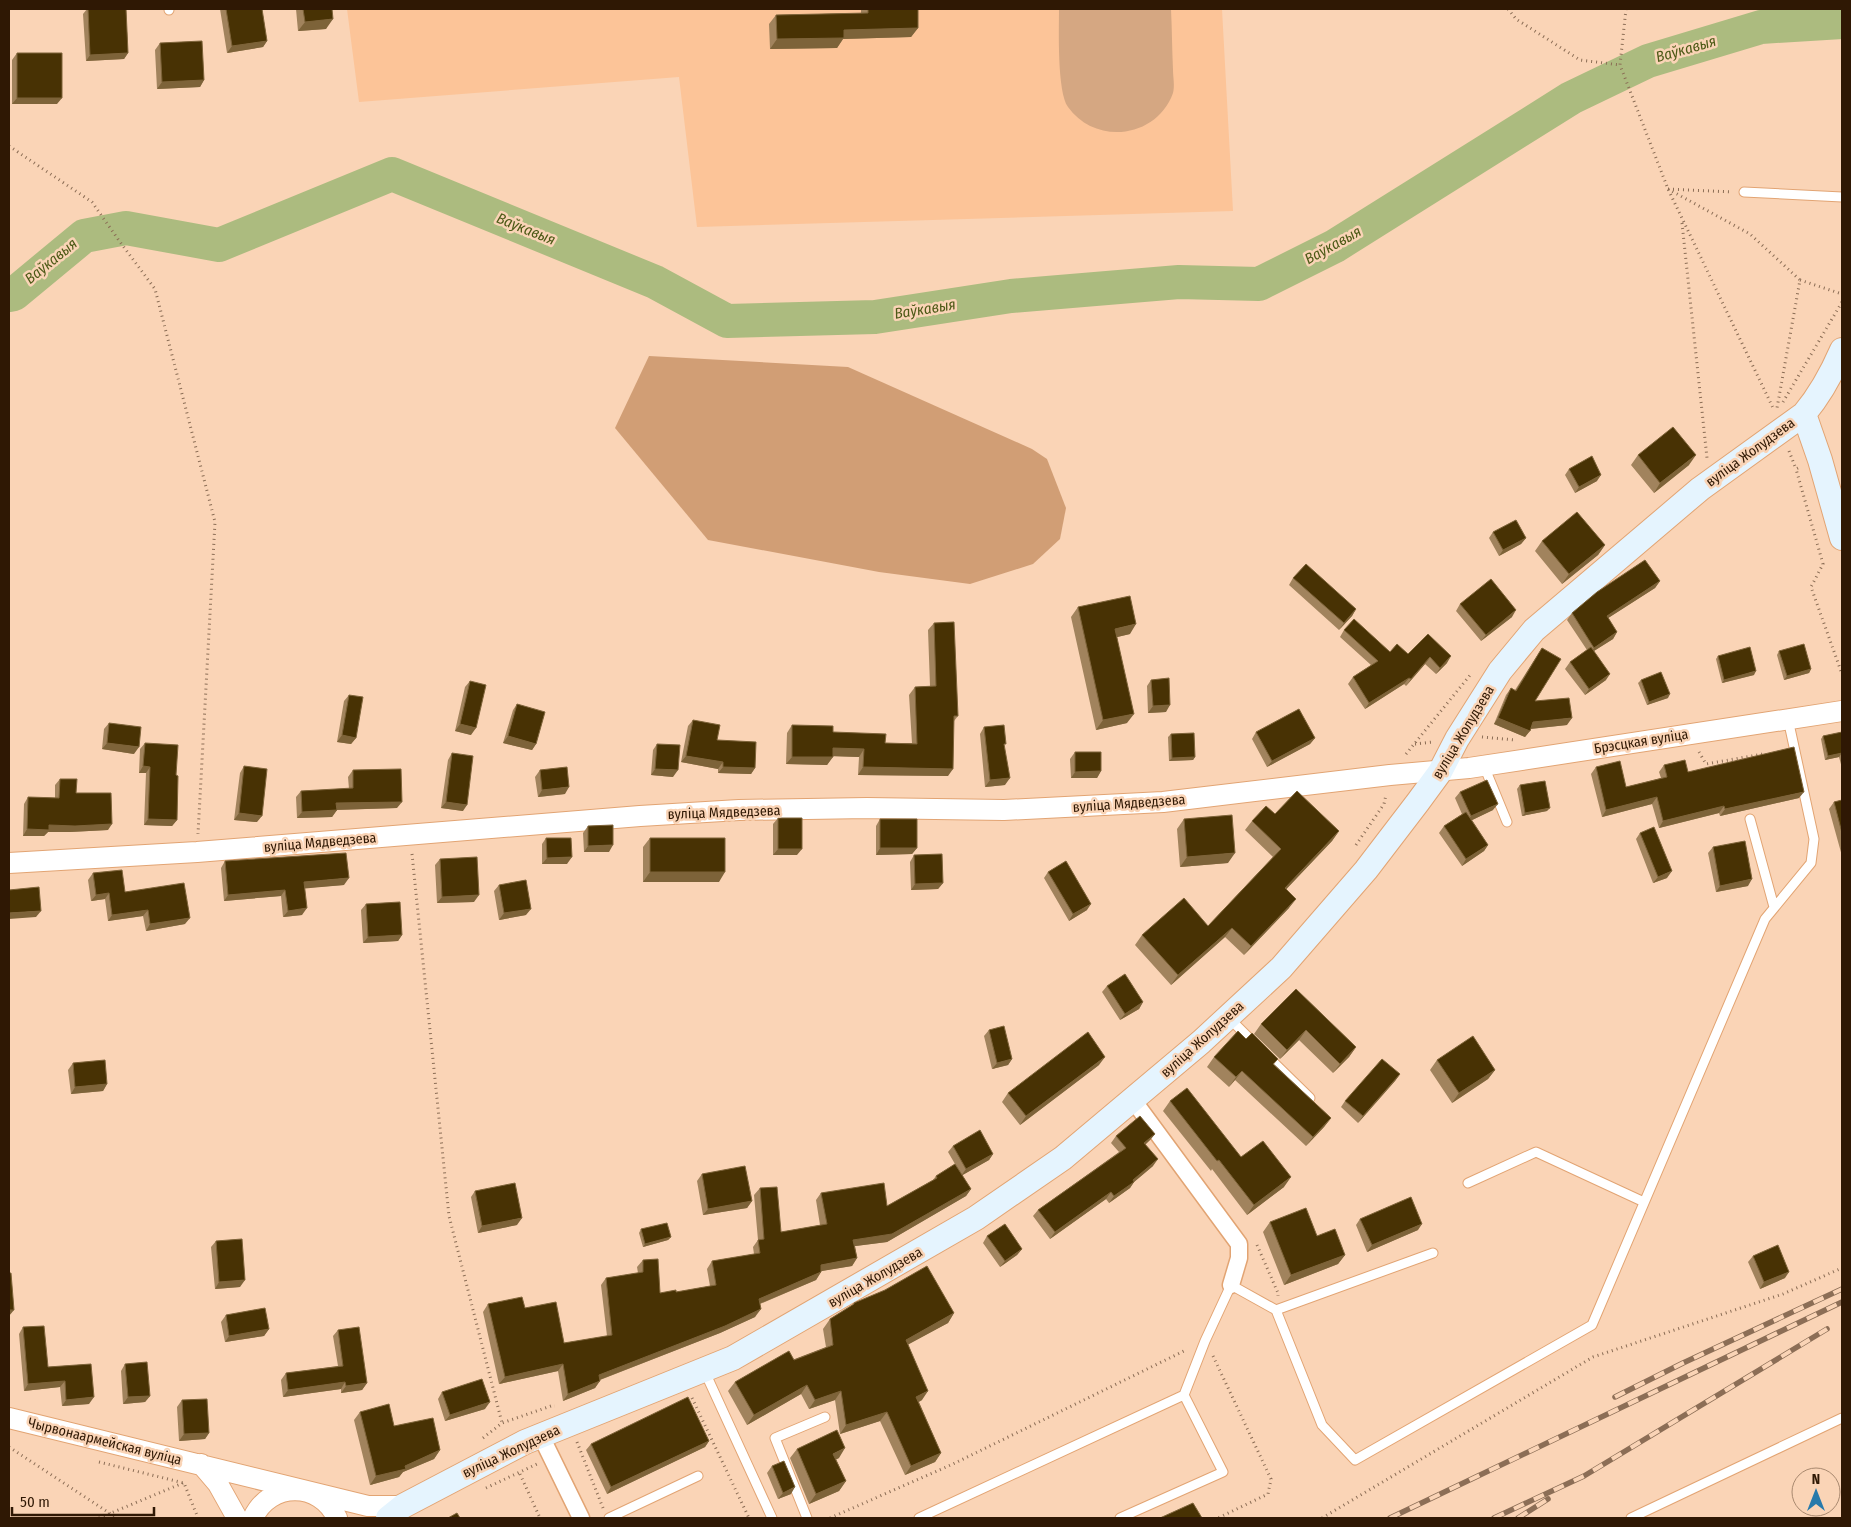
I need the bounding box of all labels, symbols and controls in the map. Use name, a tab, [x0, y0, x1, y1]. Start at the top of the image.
water label: Ваўкавыя	[1654, 32, 1718, 66]
water label: Ваўкавыя	[494, 209, 558, 249]
water label: Ваўкавыя	[1302, 222, 1364, 268]
water label: Ваўкавыя	[21, 235, 81, 287]
water label: Ваўкавыя	[893, 295, 957, 323]
street label: вуліца Жолудзева	[1702, 414, 1798, 490]
street label: вуліца Жолудзева	[1429, 682, 1498, 782]
street label: Брэсцкая вуліца	[1593, 726, 1690, 757]
street label: вуліца Мядведзева	[1072, 791, 1186, 816]
street label: вуліца Мядведзева	[667, 802, 781, 823]
street label: вуліца Мядведзева	[263, 829, 377, 856]
street label: вуліца Жолудзева	[1157, 998, 1247, 1081]
street label: вуліца Жолудзева	[825, 1244, 925, 1311]
street label: Чырвонаармейская вуліца	[26, 1414, 184, 1469]
street label: вуліца Жолудзева	[460, 1421, 563, 1482]
north arrow	[1791, 1467, 1841, 1517]
text: N	[1812, 1471, 1820, 1488]
scale bar	[12, 1484, 155, 1516]
text: 50 m	[20, 1493, 50, 1511]

